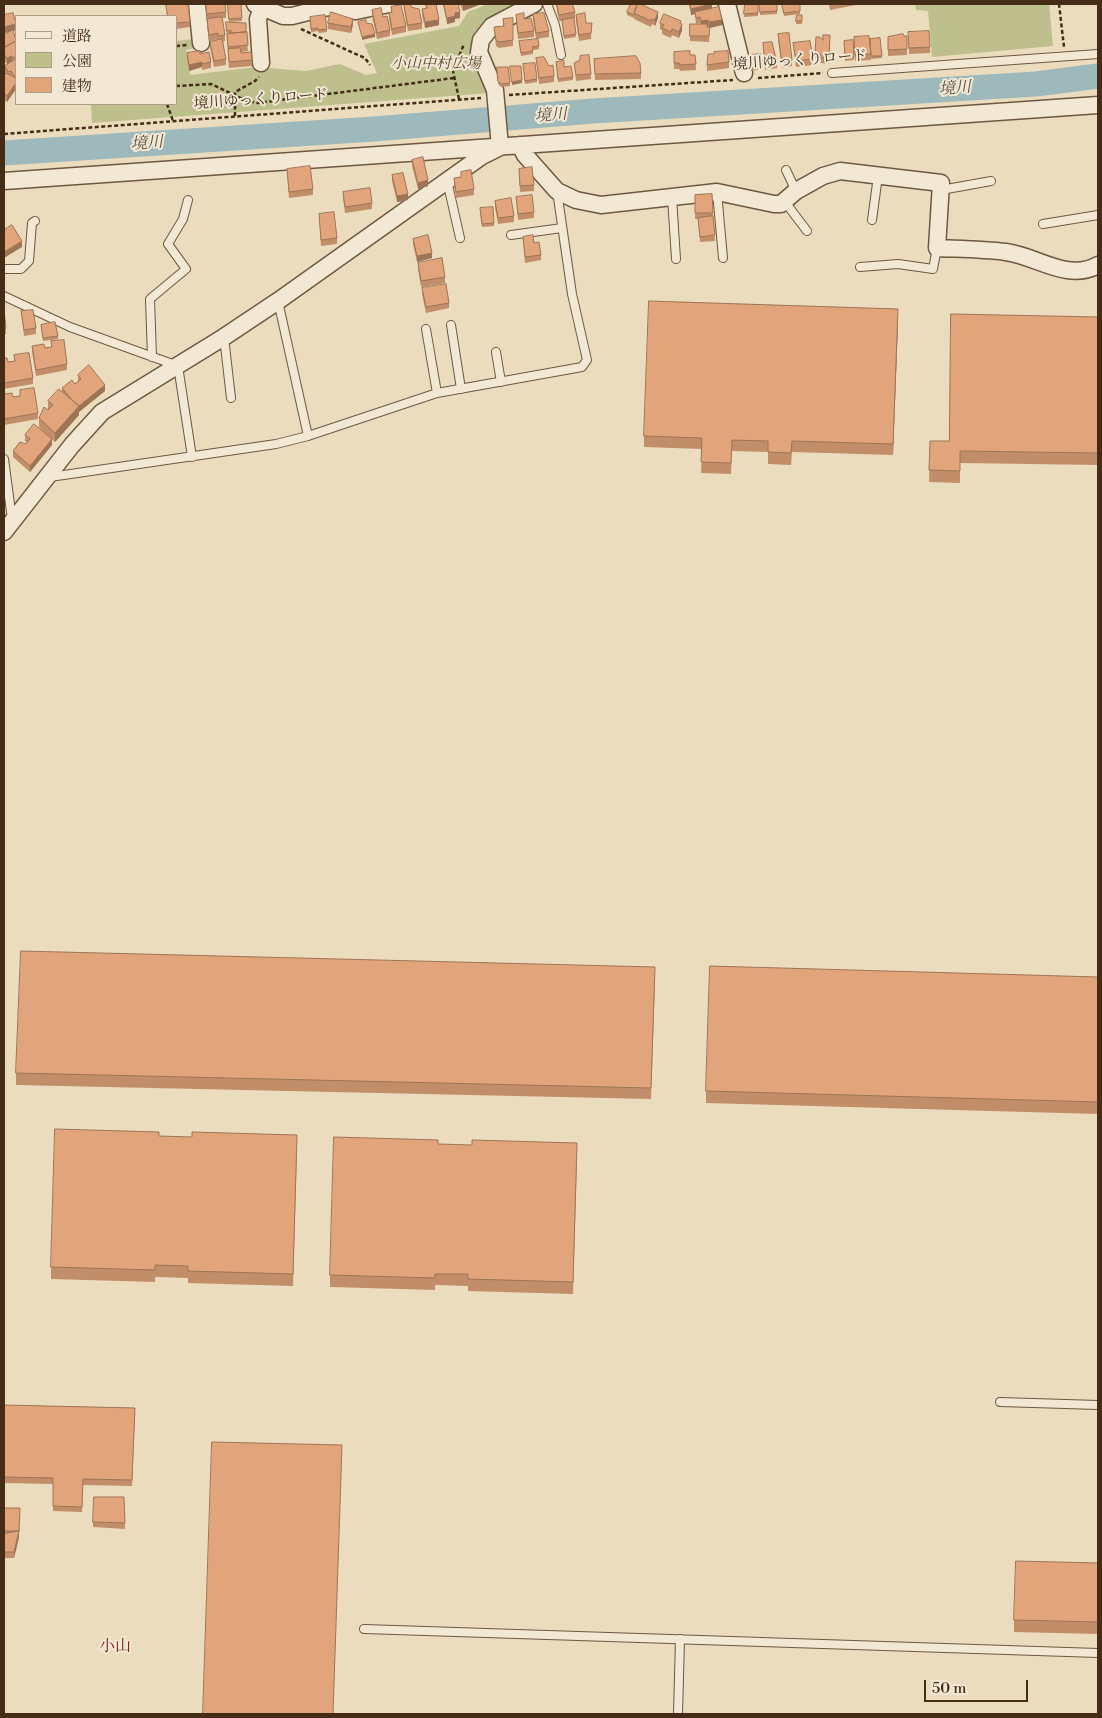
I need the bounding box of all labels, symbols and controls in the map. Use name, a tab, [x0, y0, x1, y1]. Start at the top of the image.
legend	[15, 15, 178, 105]
text: 道路	[62, 27, 92, 46]
street label: 境川ゆっくりロード	[732, 47, 868, 75]
text: 公園	[62, 52, 92, 71]
park label: 小山中村広場	[391, 55, 481, 73]
text: 建物	[62, 77, 92, 96]
water label: 境川	[938, 78, 972, 100]
street label: 境川ゆっくりロード	[193, 86, 329, 114]
water label: 境川	[534, 105, 568, 127]
water label: 境川	[130, 133, 164, 155]
district label: 小山	[99, 1637, 131, 1657]
scale bar	[927, 1670, 1031, 1702]
text: 50 m	[932, 1679, 966, 1698]

